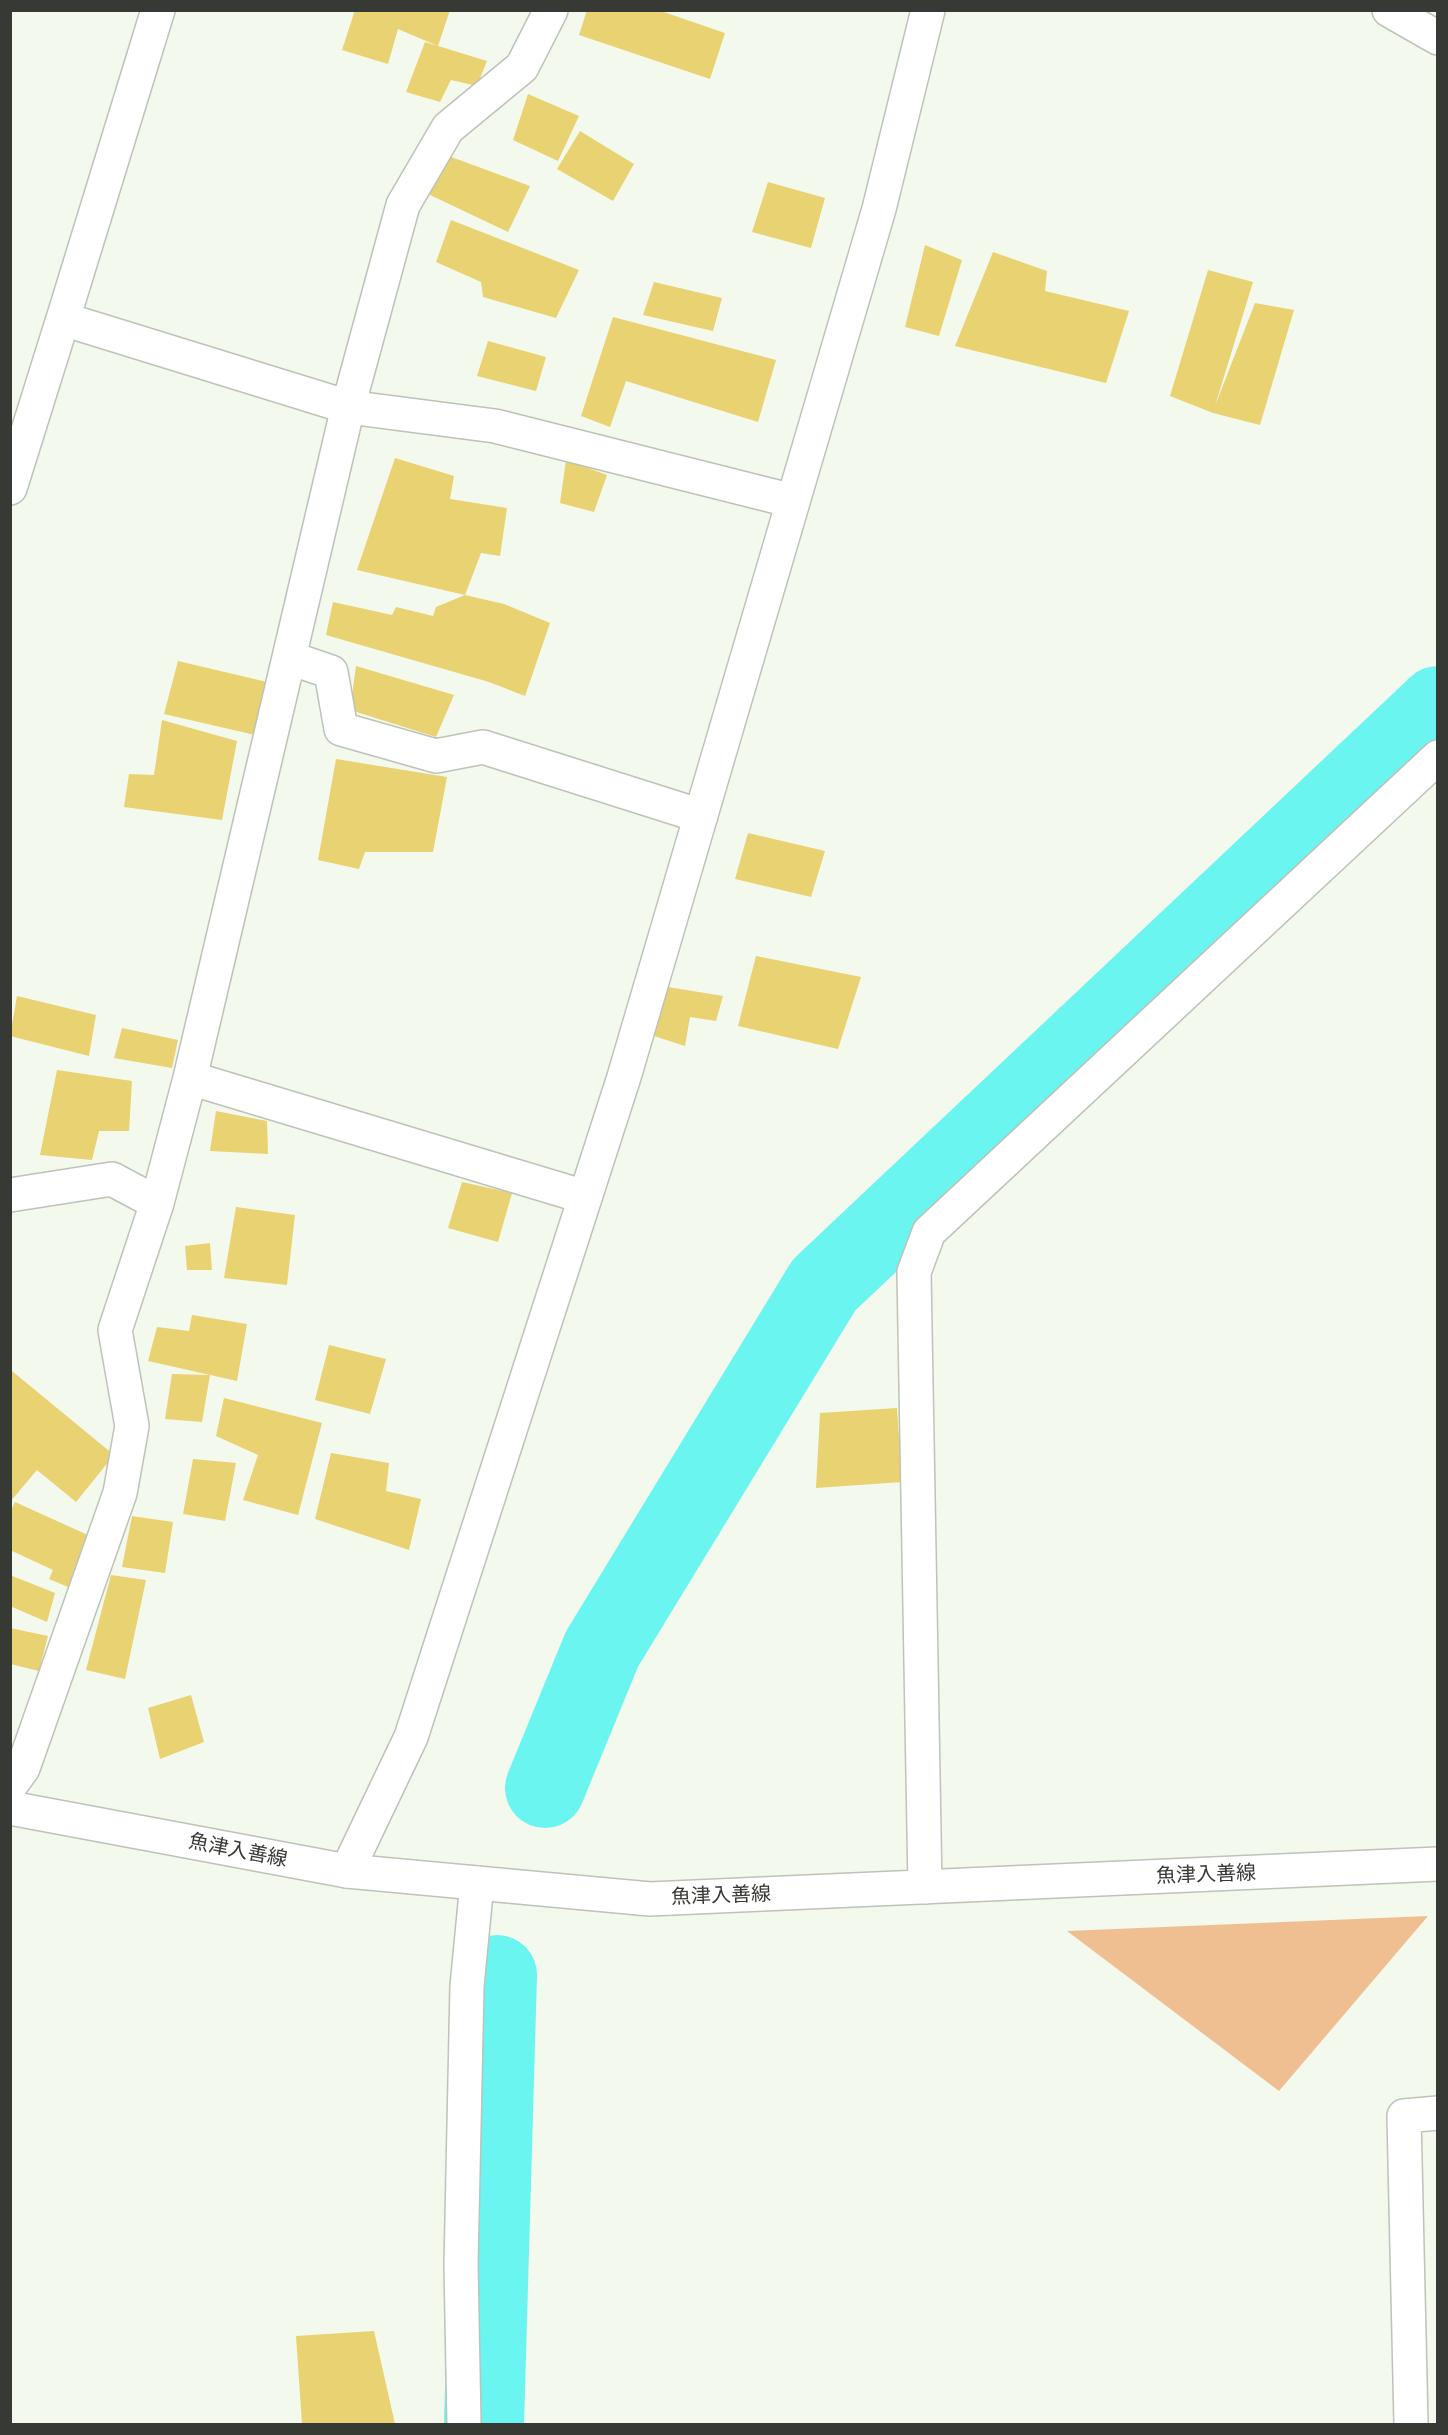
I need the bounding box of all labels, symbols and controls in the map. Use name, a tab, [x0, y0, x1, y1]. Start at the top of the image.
street label: 魚津入善線	[187, 1830, 289, 1872]
street label: 魚津入善線	[1156, 1861, 1256, 1889]
street label: 魚津入善線	[671, 1882, 771, 1910]

